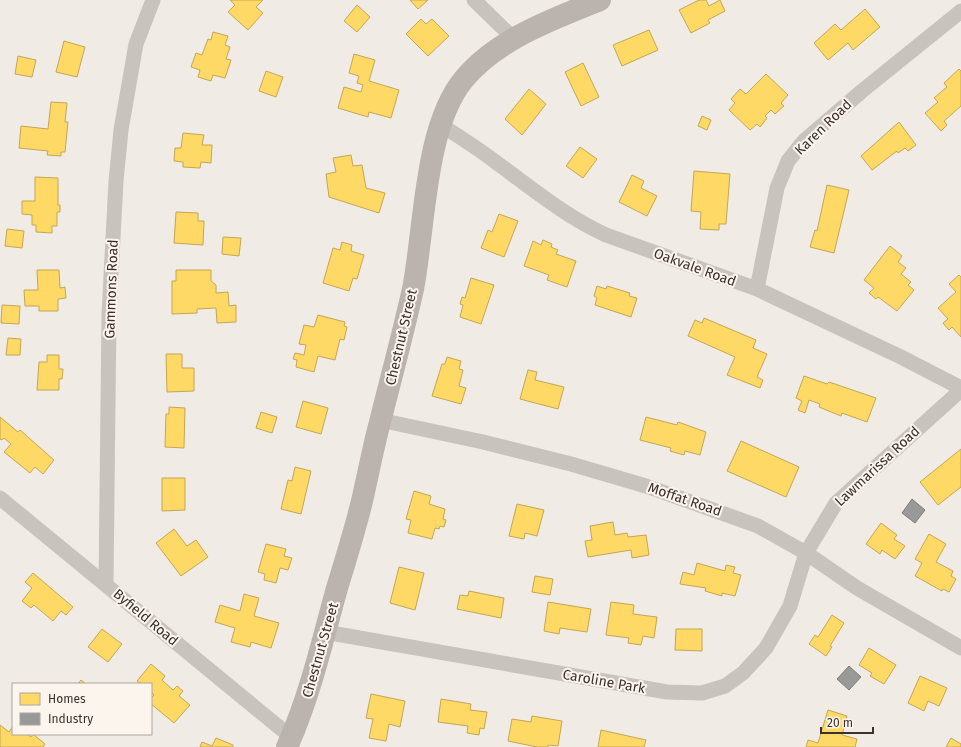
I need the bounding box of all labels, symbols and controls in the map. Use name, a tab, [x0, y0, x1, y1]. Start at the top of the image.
street label: Karen Road	[791, 96, 855, 159]
street label: Gammons Road	[101, 239, 122, 339]
street label: Oakvale Road	[651, 245, 738, 290]
street label: Chestnut Street	[382, 286, 421, 387]
street label: Lawmarissa Road	[831, 423, 923, 510]
street label: Moffat Road	[646, 479, 724, 520]
street label: Byfield Road	[110, 585, 182, 649]
street label: Chestnut Street	[299, 600, 342, 700]
street label: Caroline Park	[561, 666, 647, 697]
legend	[12, 683, 152, 735]
text: Homes	[48, 692, 86, 706]
scale bar	[821, 709, 873, 735]
text: Industry	[48, 712, 93, 726]
text: 20 m	[827, 716, 853, 730]

